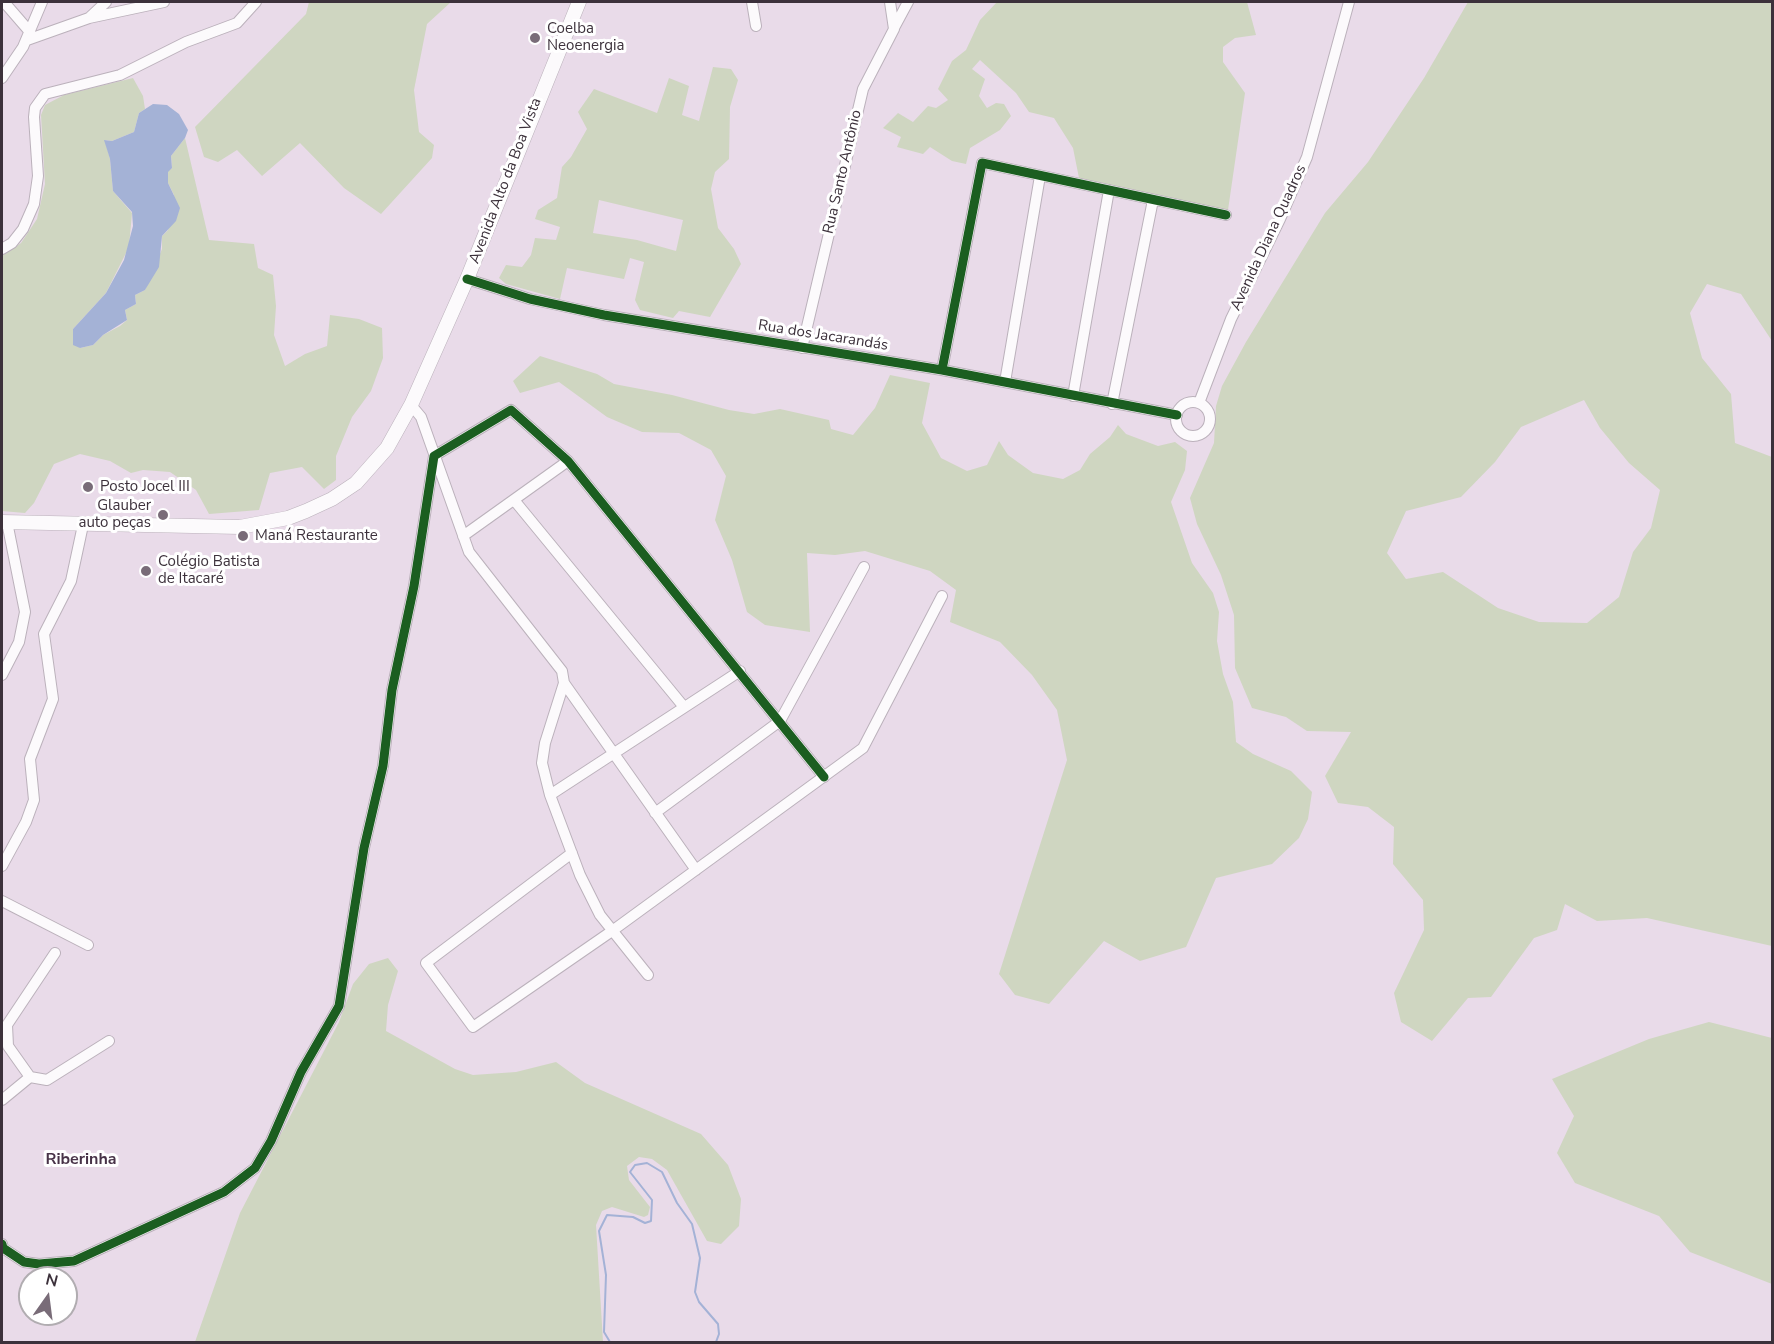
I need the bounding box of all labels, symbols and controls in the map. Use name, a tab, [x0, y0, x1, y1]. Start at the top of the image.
place label: Coelba Neoenergia	[547, 20, 624, 55]
marker: Coelba Neoenergia	[528, 31, 542, 45]
street label: Avenida Alto da Boa Vista	[466, 95, 546, 267]
street label: Rua Santo Antônio	[820, 108, 866, 236]
street label: Avenida Diana Quadros	[1227, 162, 1311, 314]
street label: Rua dos Jacarandás	[757, 317, 889, 355]
place label: Posto Jocel III	[100, 478, 190, 496]
marker: Posto Jocel III	[81, 480, 95, 494]
place label: Glauber auto peças	[78, 497, 151, 532]
marker: Glauber auto peças	[156, 508, 170, 522]
place label: Maná Restaurante	[255, 527, 378, 545]
marker: Maná Restaurante	[236, 529, 250, 543]
place label: Colégio Batista de Itacaré	[158, 553, 260, 588]
marker: Colégio Batista de Itacaré	[139, 564, 153, 578]
district label: Riberinha	[45, 1150, 117, 1170]
north arrow	[18, 1266, 78, 1326]
text: N	[43, 1268, 60, 1293]

